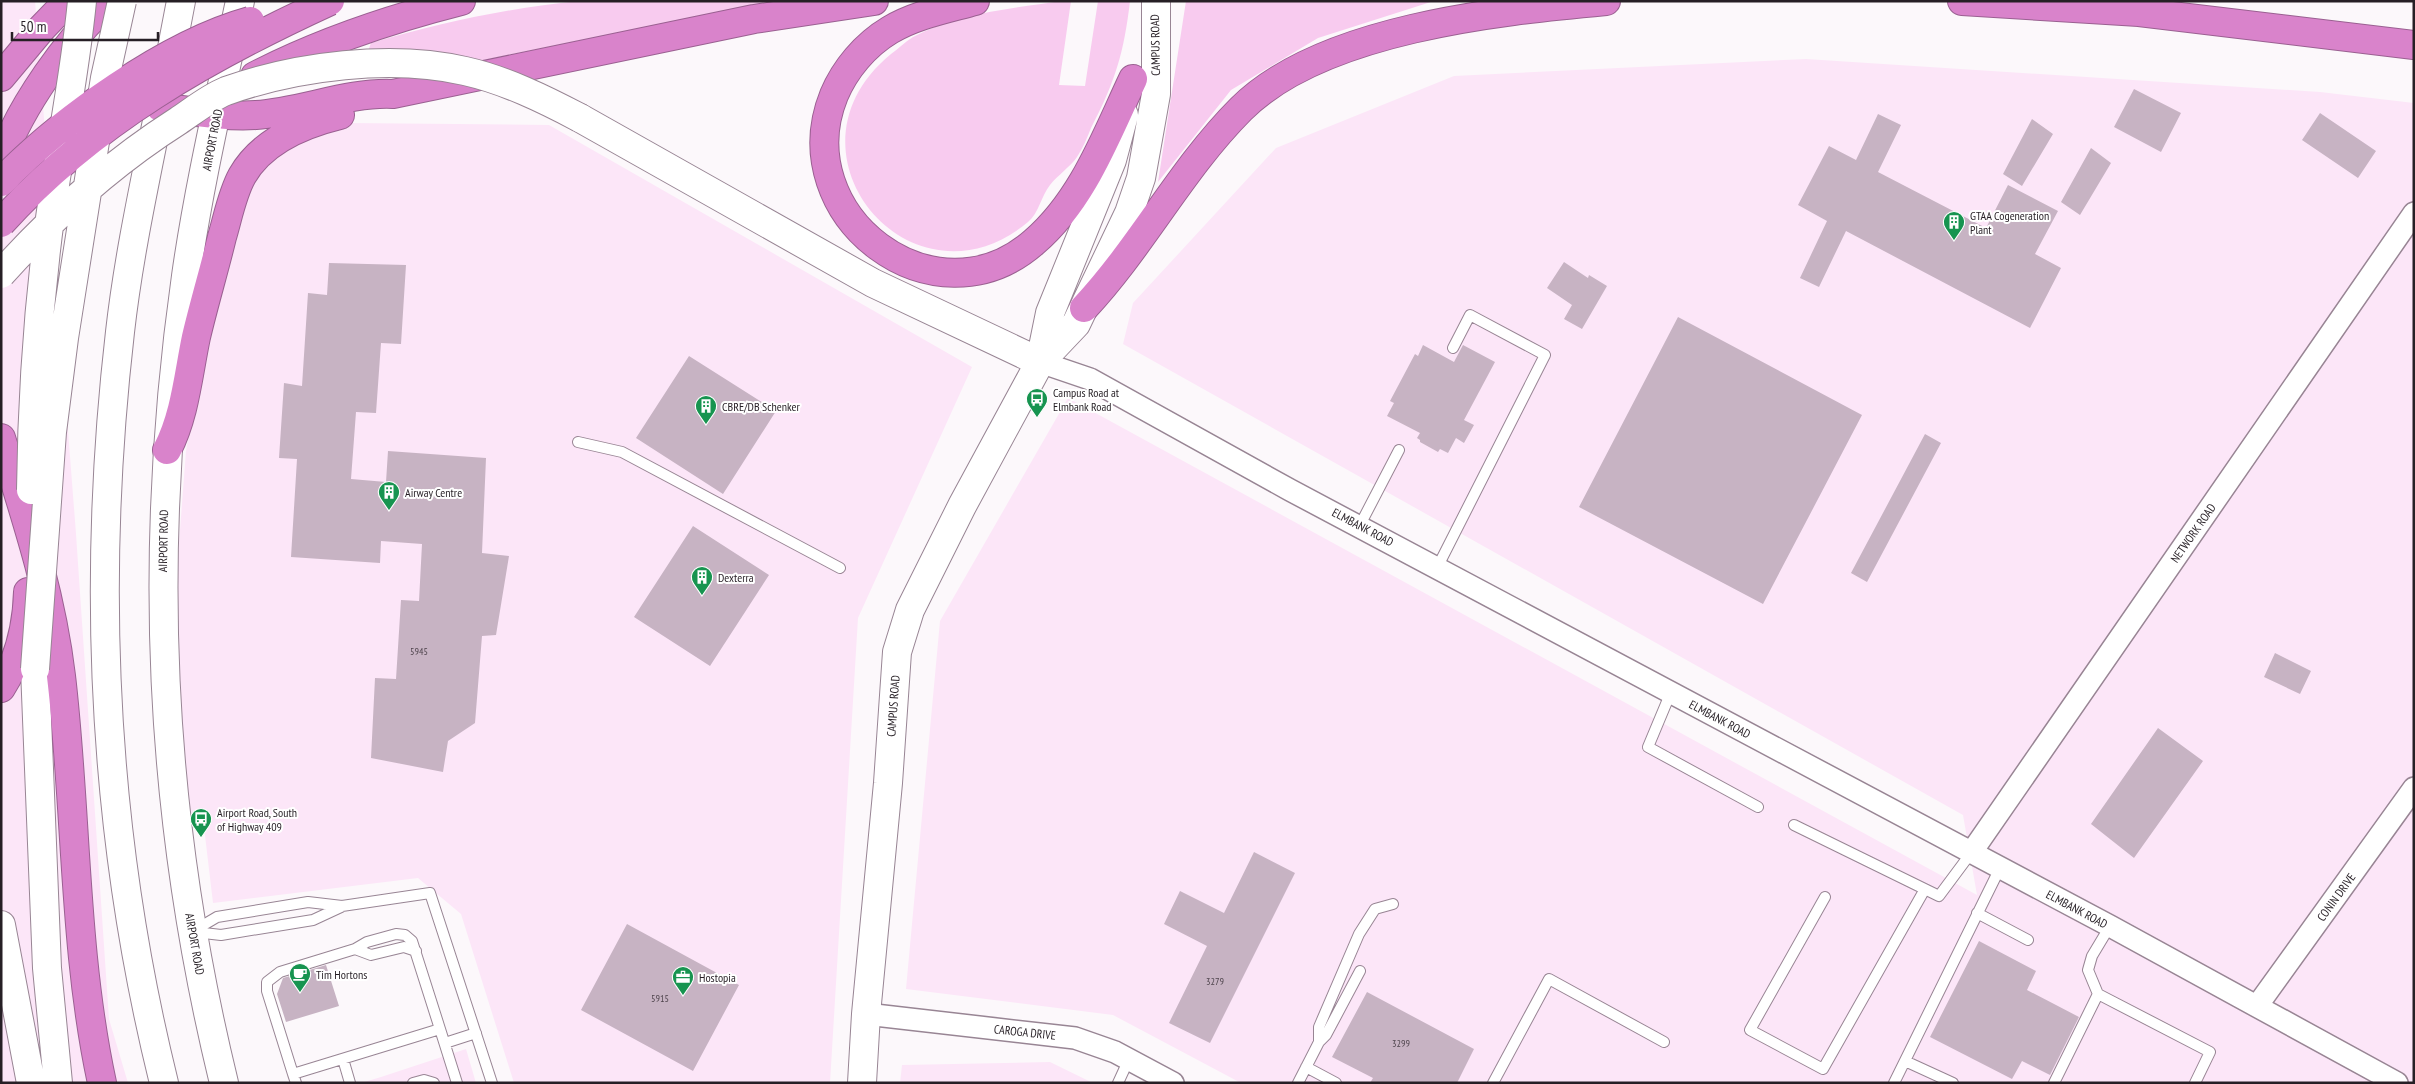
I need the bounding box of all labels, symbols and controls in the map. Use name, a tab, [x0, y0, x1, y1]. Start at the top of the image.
scale bar	[12, 10, 159, 42]
street label: CAMPUS ROAD	[1147, 14, 1163, 76]
text: 50 m	[20, 17, 46, 36]
street label: AIRPORT ROAD	[199, 108, 225, 172]
place label: GTAA Cogeneration Plant	[1970, 208, 2049, 237]
building icon: GTAA Cogeneration Plant	[1942, 210, 1966, 241]
place label: Campus Road at Elmbank Road	[1053, 385, 1120, 414]
bus stop icon: Campus Road at Elmbank Road	[1025, 387, 1049, 418]
building icon: CBRE/DB Schenker	[694, 394, 718, 425]
place label: CBRE/DB Schenker	[722, 399, 800, 414]
building icon: Airway Centre	[377, 480, 401, 511]
place label: Airway Centre	[405, 485, 462, 500]
street label: NETWORK ROAD	[2167, 500, 2219, 566]
street label: ELMBANK ROAD	[1330, 505, 1396, 549]
street label: AIRPORT ROAD	[155, 510, 171, 572]
building icon: Dexterra	[690, 565, 714, 596]
place label: Dexterra	[718, 570, 754, 585]
house number: 5945	[410, 645, 428, 658]
street label: CAMPUS ROAD	[883, 675, 903, 737]
street label: ELMBANK ROAD	[1687, 697, 1753, 741]
place label: Airport Road, South of Highway 409	[217, 805, 297, 834]
bus stop icon: Airport Road, South of Highway 409	[189, 807, 213, 838]
street label: CONIN DRIVE	[2314, 870, 2358, 924]
street label: ELMBANK ROAD	[2044, 887, 2110, 931]
street label: AIRPORT ROAD	[182, 912, 208, 976]
cafe icon: Tim Hortons	[288, 962, 312, 993]
office icon: Hostopia	[671, 965, 695, 996]
place label: Tim Hortons	[316, 967, 367, 982]
place label: Hostopia	[699, 970, 736, 985]
house number: 3279	[1206, 975, 1224, 988]
house number: 5915	[651, 992, 669, 1005]
street label: CAROGA DRIVE	[993, 1021, 1057, 1043]
house number: 3299	[1392, 1037, 1410, 1050]

